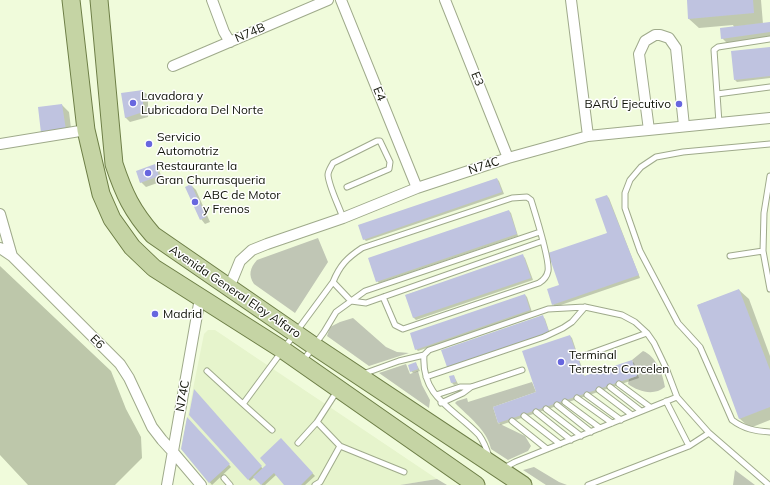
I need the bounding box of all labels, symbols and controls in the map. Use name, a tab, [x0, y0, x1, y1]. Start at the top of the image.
street label: N74B	[233, 20, 267, 46]
street label: E3	[468, 70, 486, 88]
street label: E4	[370, 85, 388, 103]
place label: Lavadora y Lubricadora Del Norte	[141, 89, 263, 117]
place label: BARÚ Ejecutivo	[584, 97, 671, 111]
marker: Lavadora y Lubricadora Del Norte	[128, 98, 138, 108]
marker: BARÚ Ejecutivo	[674, 99, 684, 109]
place label: Servicio Automotriz	[157, 130, 219, 158]
marker: Servicio Automotriz	[144, 139, 154, 149]
street label: N74C	[467, 154, 501, 178]
place label: Restaurante la Gran Churrasqueria	[156, 159, 265, 187]
marker: Restaurante la Gran Churrasqueria	[143, 168, 153, 178]
place label: ABC de Motor y Frenos	[203, 188, 281, 216]
marker: ABC de Motor y Frenos	[190, 197, 200, 207]
street label: Avenida General Eloy Alfaro	[167, 243, 303, 341]
place label: Madrid	[163, 307, 202, 321]
marker: Madrid	[150, 309, 160, 319]
street label: E6	[87, 332, 107, 352]
place label: Terminal Terrestre Carcelen	[569, 348, 669, 376]
marker: Terminal Terrestre Carcelen	[556, 357, 566, 367]
street label: N74C	[173, 379, 193, 413]

